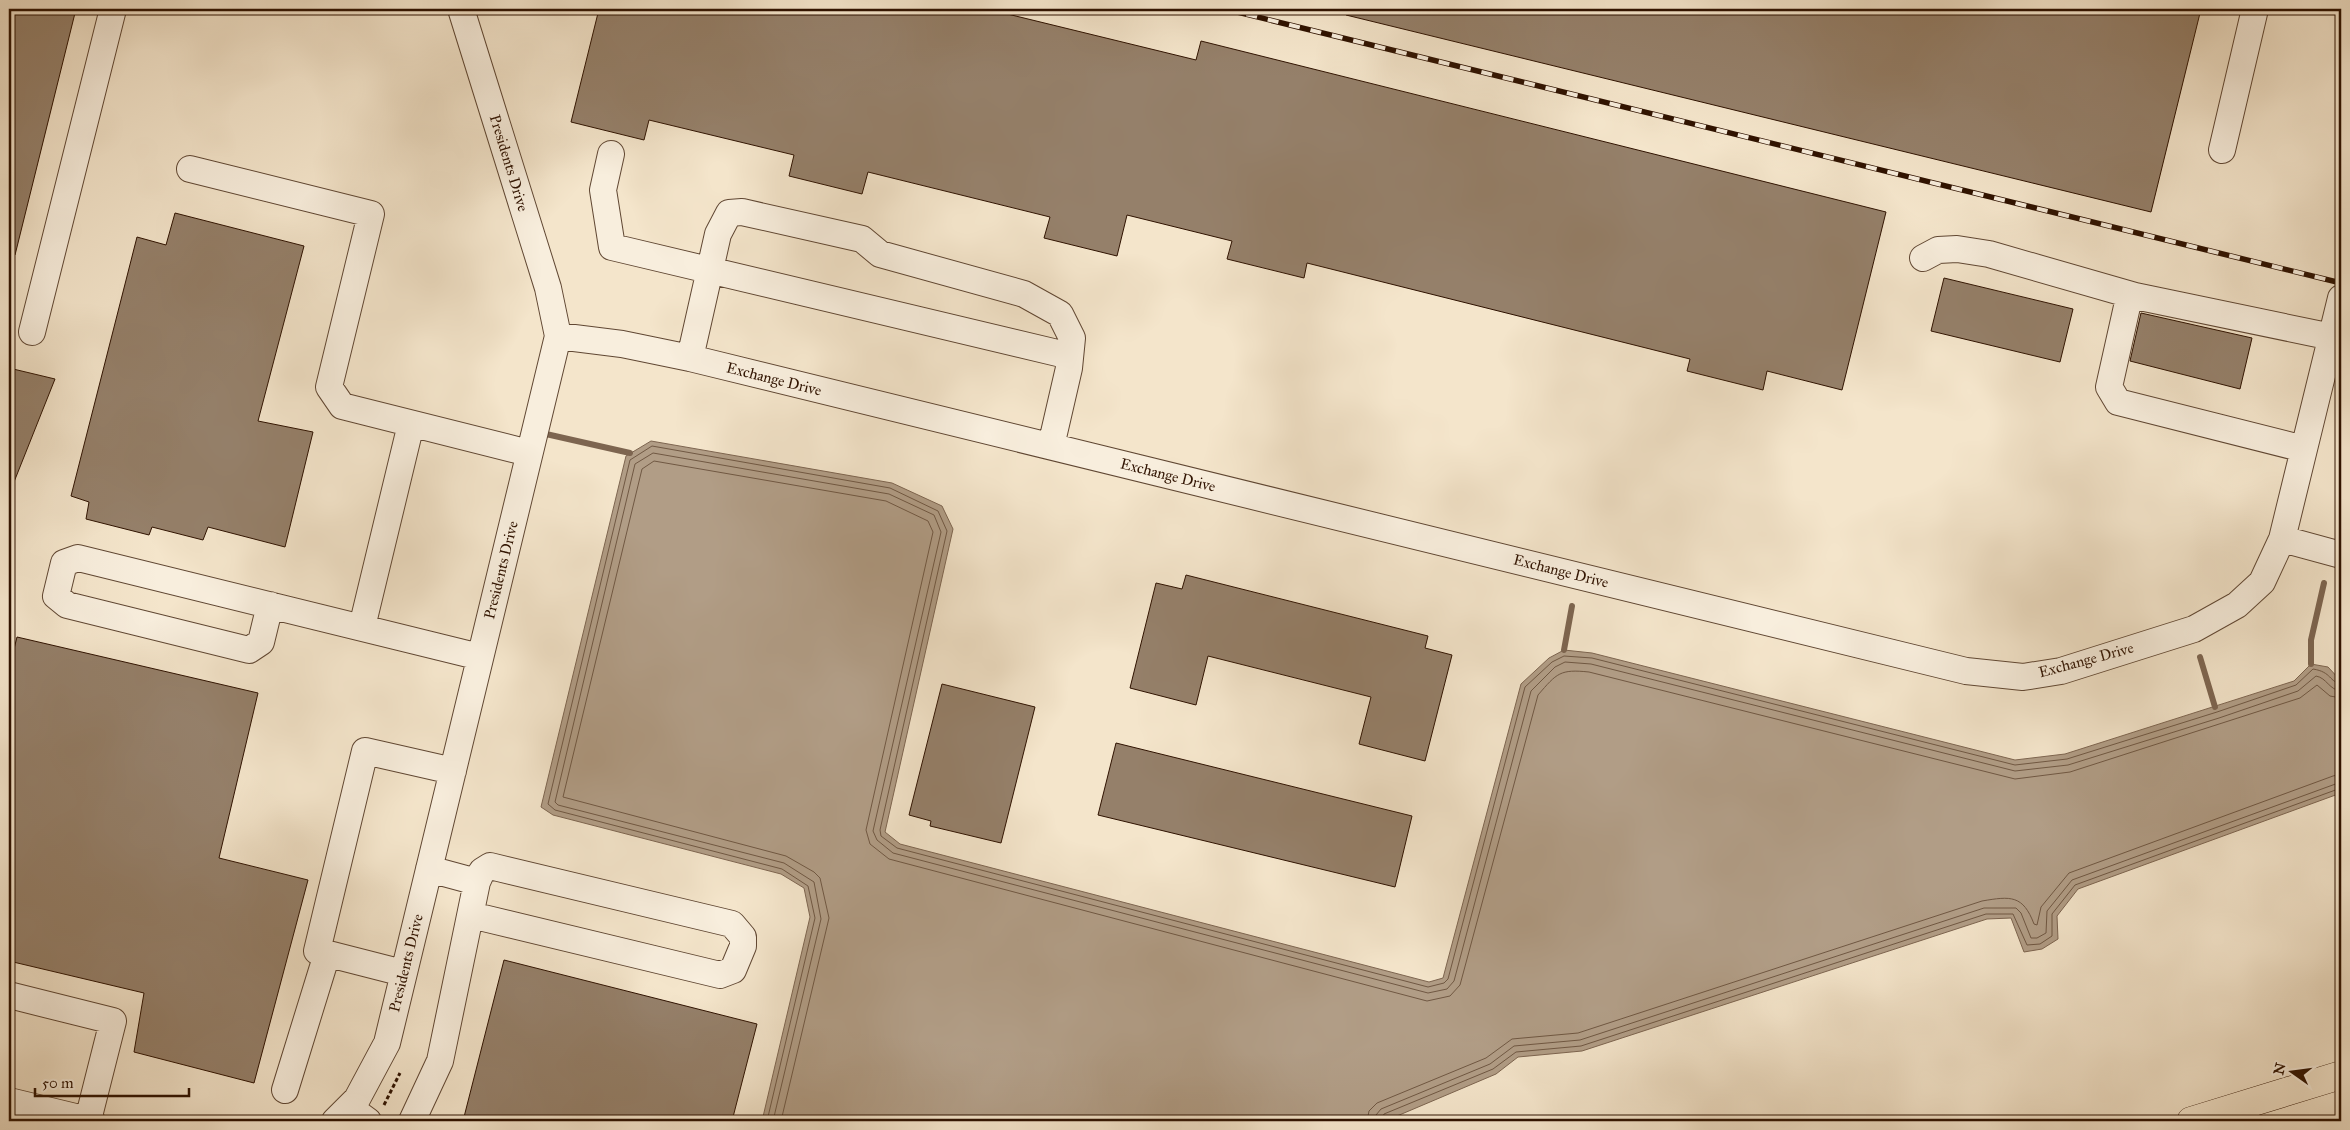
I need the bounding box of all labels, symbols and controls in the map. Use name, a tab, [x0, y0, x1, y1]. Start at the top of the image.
street label: Presidents Drive	[486, 112, 532, 214]
street label: Exchange Drive	[724, 358, 824, 400]
street label: Exchange Drive	[1118, 454, 1218, 496]
street label: Presidents Drive	[480, 519, 522, 621]
street label: Exchange Drive	[1511, 550, 1611, 592]
street label: Exchange Drive	[2037, 639, 2135, 681]
street label: Presidents Drive	[385, 912, 427, 1014]
north arrow	[2268, 1048, 2318, 1098]
text: N	[2270, 1061, 2290, 1077]
scale bar	[35, 1065, 189, 1097]
text: 50 m	[42, 1074, 74, 1092]

